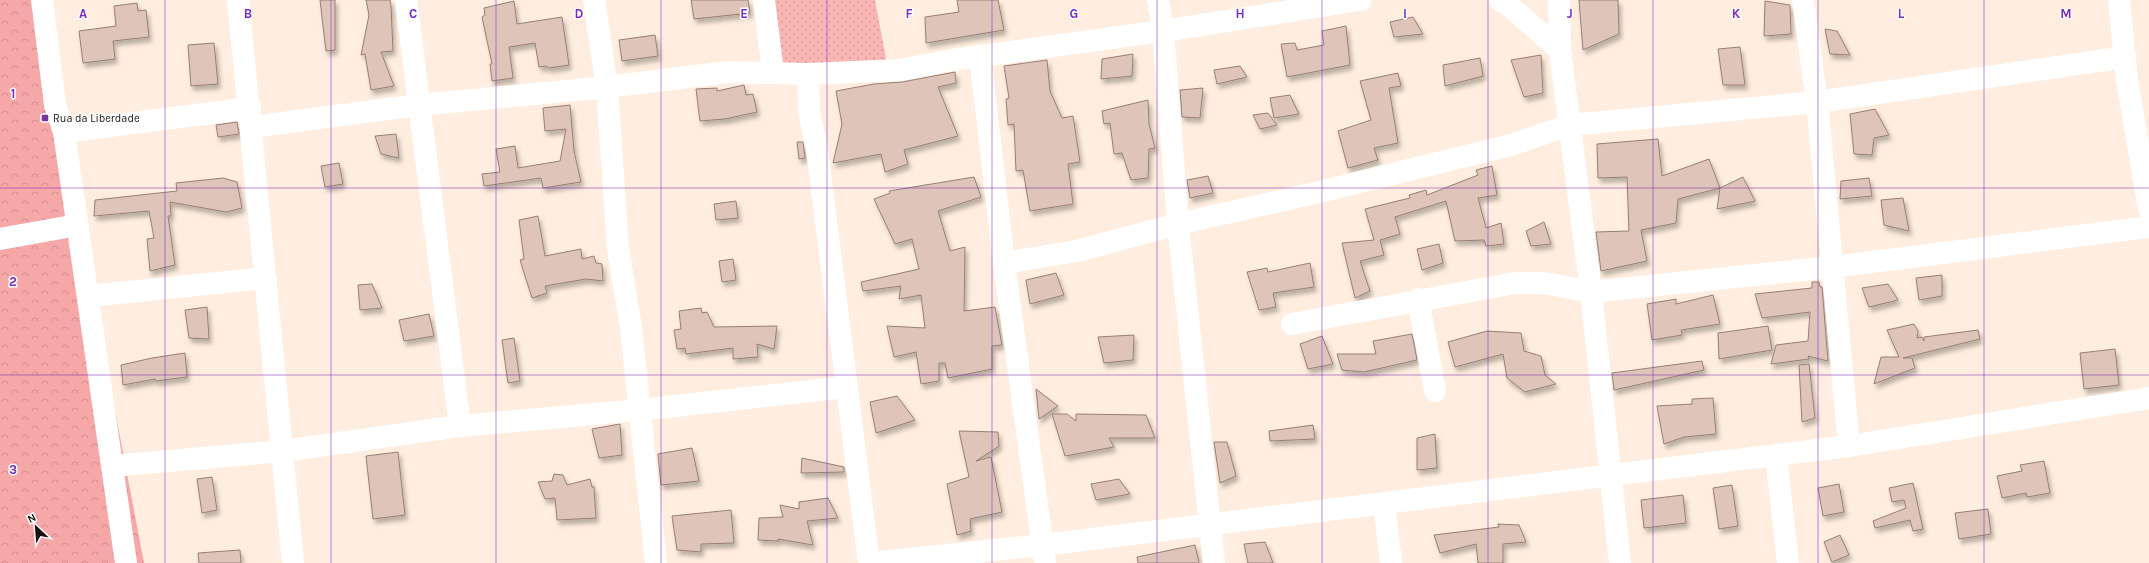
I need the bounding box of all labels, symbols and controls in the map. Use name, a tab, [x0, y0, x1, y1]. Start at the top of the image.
text: A	[79, 6, 87, 21]
text: B	[244, 6, 252, 21]
text: C	[409, 6, 417, 21]
text: D	[575, 6, 584, 21]
text: E	[740, 6, 748, 21]
text: F	[905, 6, 913, 21]
text: G	[1070, 6, 1078, 21]
text: H	[1235, 6, 1245, 21]
text: I	[1403, 6, 1407, 21]
text: J	[1567, 6, 1573, 21]
text: K	[1732, 6, 1741, 21]
text: L	[1898, 6, 1905, 21]
text: M	[2060, 6, 2072, 21]
text: 1	[11, 86, 15, 101]
place label: Rua da Liberdade	[53, 112, 140, 125]
marker: Rua da Liberdade	[40, 113, 50, 123]
text: 2	[9, 274, 17, 289]
text: 3	[9, 462, 17, 477]
north arrow	[16, 507, 56, 547]
text: N	[25, 511, 38, 526]

